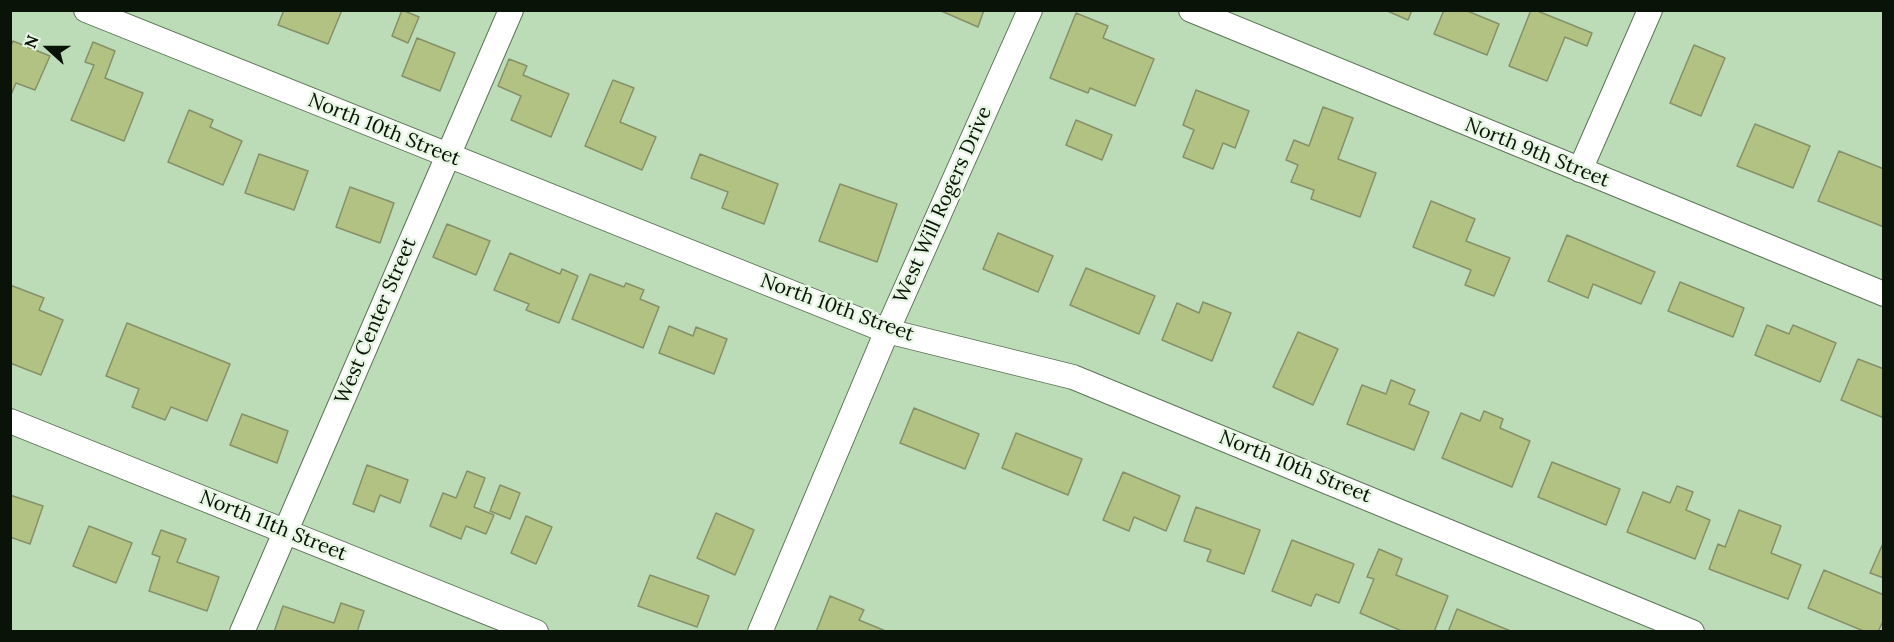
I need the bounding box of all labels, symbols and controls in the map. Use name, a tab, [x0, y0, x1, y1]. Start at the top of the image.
north arrow	[18, 18, 78, 78]
text: N	[20, 32, 43, 51]
street label: North 10th Street	[304, 89, 464, 171]
street label: West Will Rogers Drive	[889, 103, 997, 307]
street label: North 9th Street	[1461, 113, 1613, 193]
street label: West Center Street	[330, 234, 422, 408]
street label: North 10th Street	[757, 269, 917, 347]
street label: North 10th Street	[1215, 426, 1375, 508]
street label: North 11th Street	[196, 486, 350, 566]

